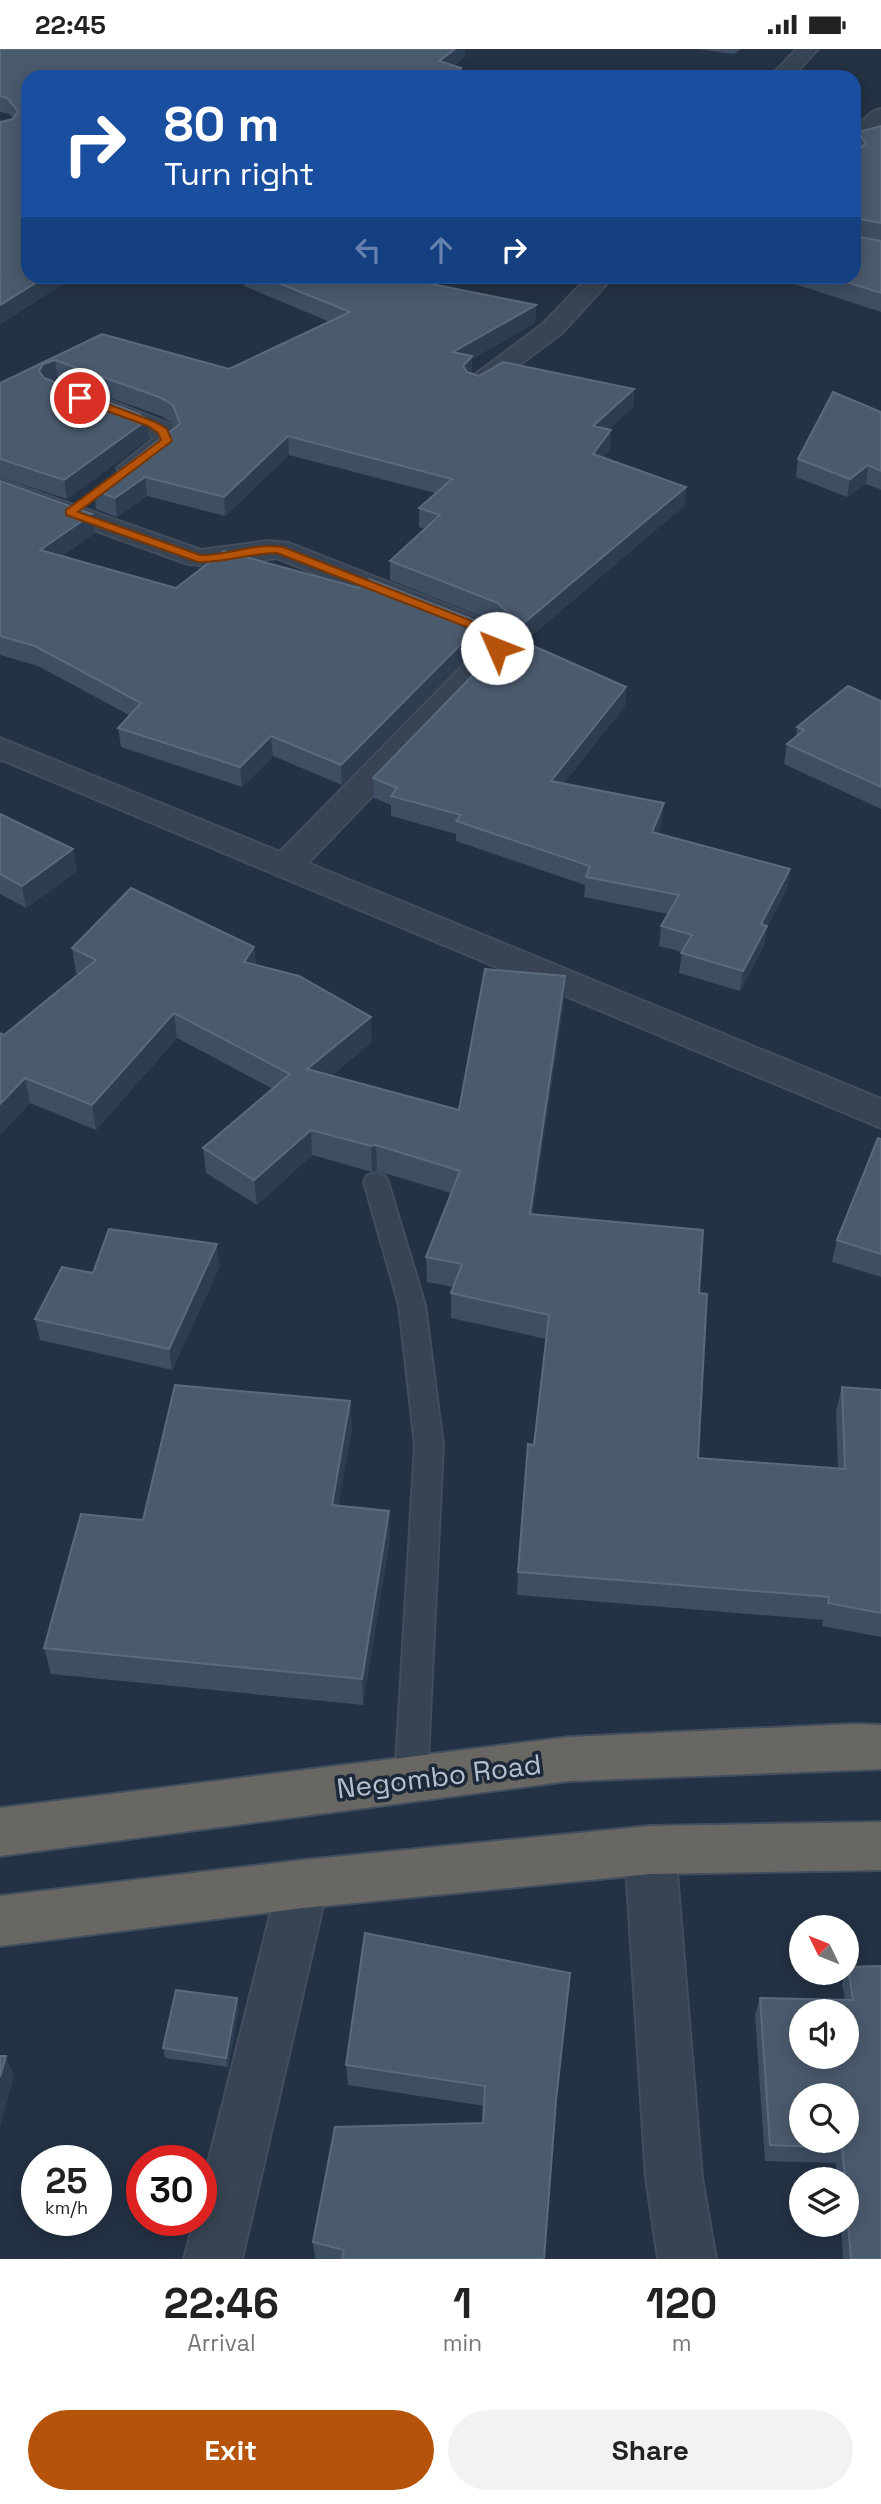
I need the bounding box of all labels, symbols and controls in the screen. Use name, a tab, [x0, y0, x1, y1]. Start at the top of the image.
text: 22:45	[35, 8, 106, 42]
text: 80 m	[164, 93, 279, 155]
icon: right	[49, 98, 140, 189]
text: Turn right	[164, 154, 314, 194]
icon: left	[349, 231, 387, 269]
icon: ahead	[422, 231, 460, 269]
icon: right	[495, 231, 533, 269]
pin	[50, 368, 110, 428]
icon: arrive	[61, 379, 99, 417]
position arrow	[460, 611, 534, 685]
street label: Negombo Road	[335, 1746, 543, 1806]
north arrow	[789, 1915, 859, 1985]
map controls	[789, 1915, 859, 2237]
button: sound	[789, 1999, 859, 2069]
button: search	[789, 2083, 859, 2153]
speed limit sign: 30	[126, 2145, 217, 2236]
text: 25	[46, 2159, 87, 2203]
button: layers	[789, 2167, 859, 2237]
text: km/h	[45, 2196, 88, 2219]
text: 22:46	[164, 2277, 279, 2330]
text: 1	[453, 2277, 472, 2330]
text: 120	[646, 2277, 717, 2330]
text: Arrival	[187, 2328, 256, 2358]
text: min	[443, 2328, 482, 2358]
text: m	[672, 2328, 691, 2358]
button: Exit	[28, 2410, 434, 2490]
button: Share	[448, 2410, 853, 2490]

